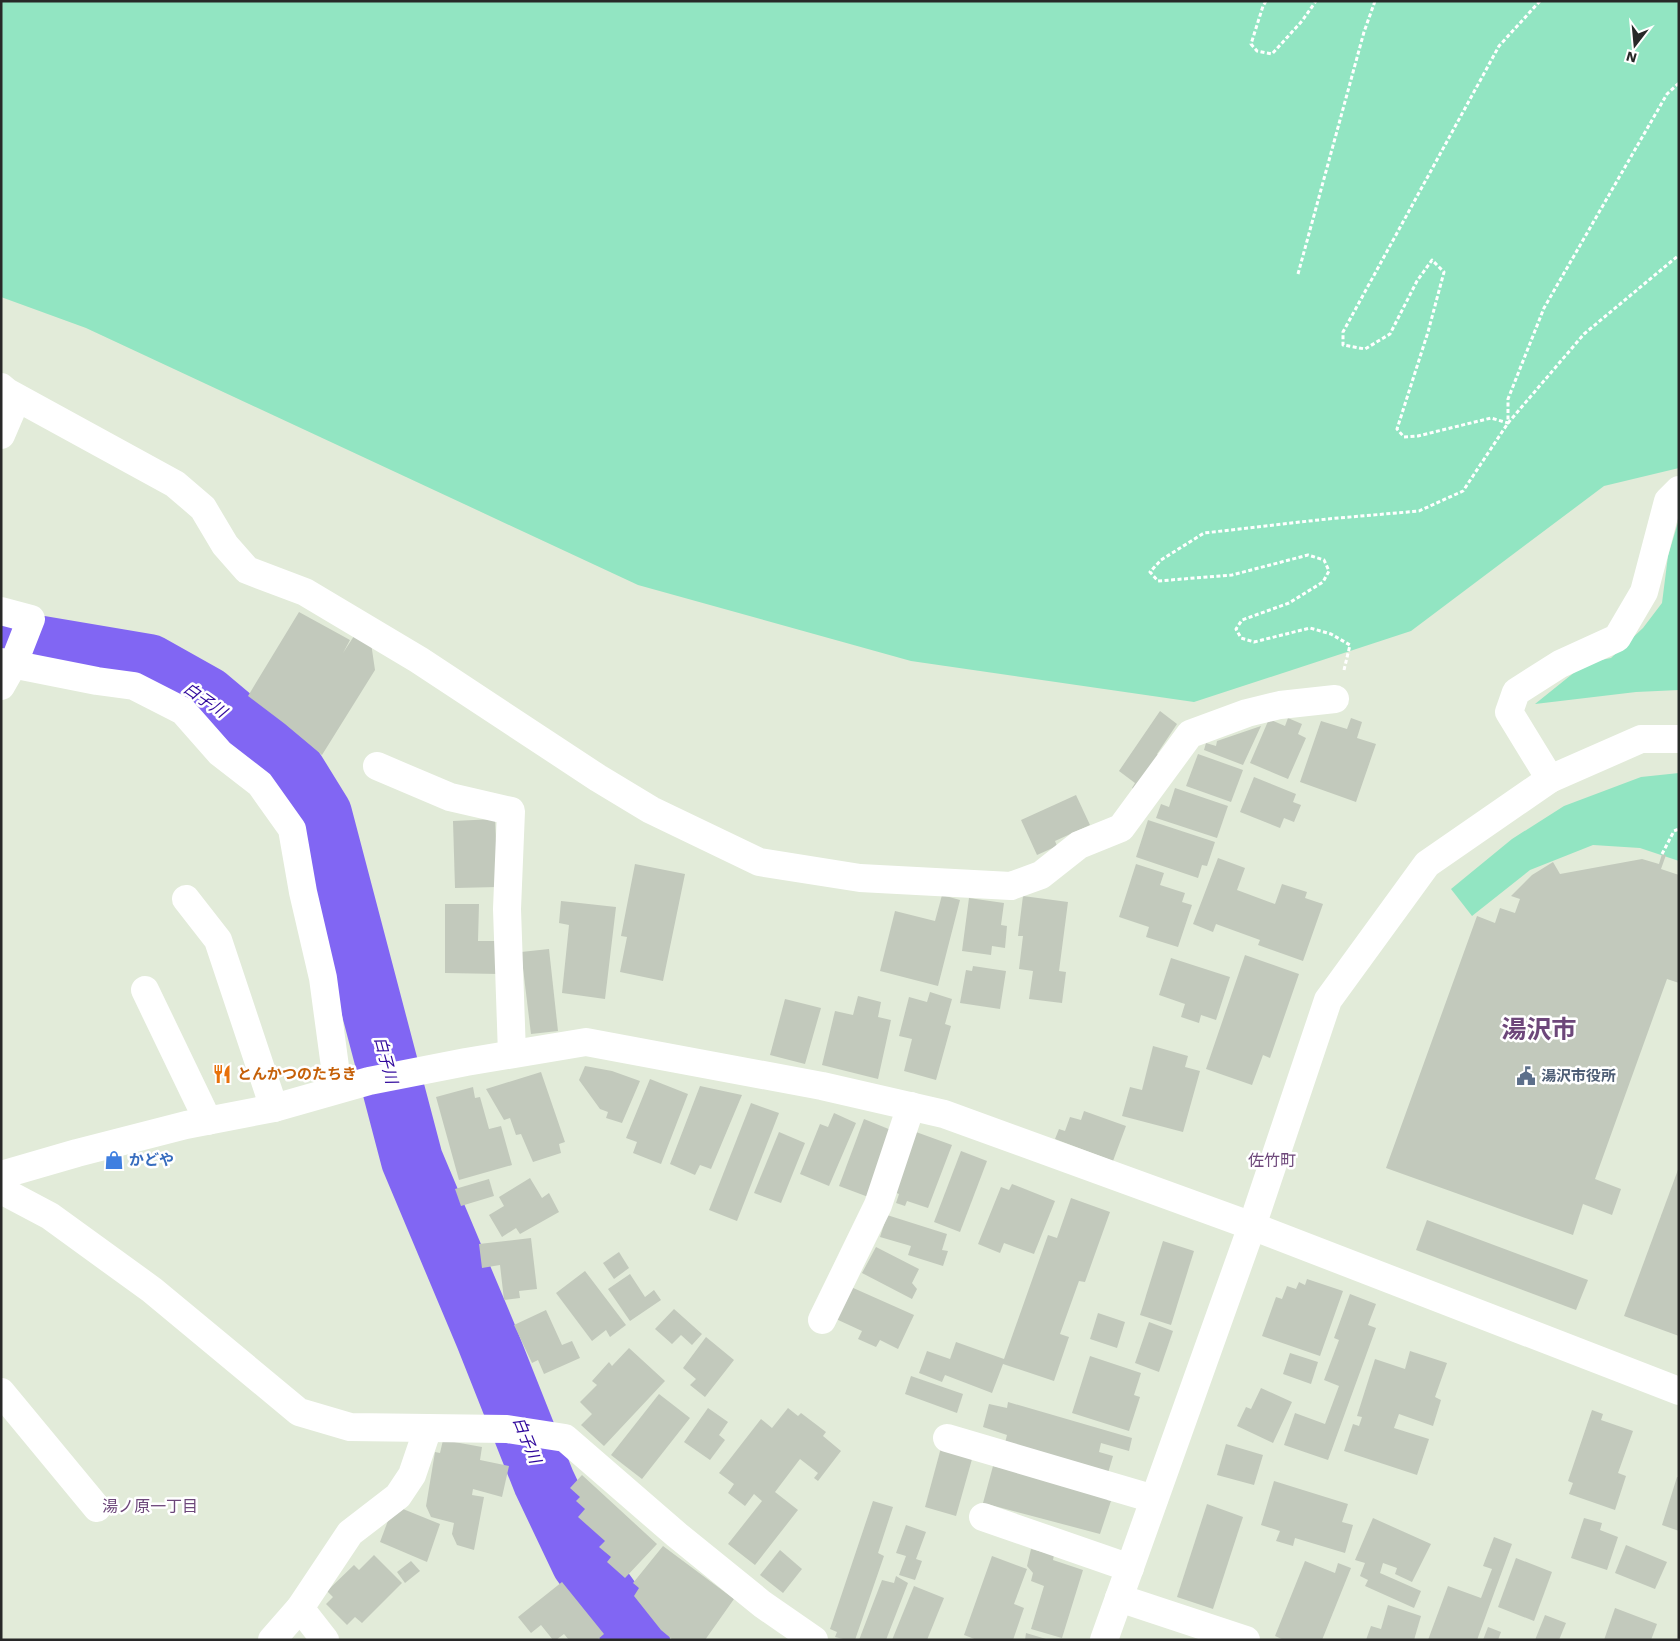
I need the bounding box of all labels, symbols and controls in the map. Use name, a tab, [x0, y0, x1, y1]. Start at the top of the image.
north arrow	[1610, 20, 1660, 70]
text: N	[1624, 48, 1639, 67]
water label: 白子川	[180, 678, 232, 723]
district label: 湯沢市	[1501, 1015, 1577, 1044]
water label: 白子川	[371, 1034, 402, 1088]
restaurant icon: とんかつのたちき	[211, 1063, 233, 1085]
place label: とんかつのたちき	[237, 1065, 357, 1083]
public building icon: 湯沢市役所	[1515, 1065, 1537, 1087]
place label: 湯沢市役所	[1541, 1067, 1616, 1085]
shop icon: かどや	[103, 1149, 125, 1171]
place label: かどや	[129, 1151, 174, 1169]
district label: 佐竹町	[1248, 1151, 1296, 1170]
water label: 白子川	[509, 1414, 546, 1468]
district label: 湯ノ原一丁目	[102, 1497, 198, 1516]

